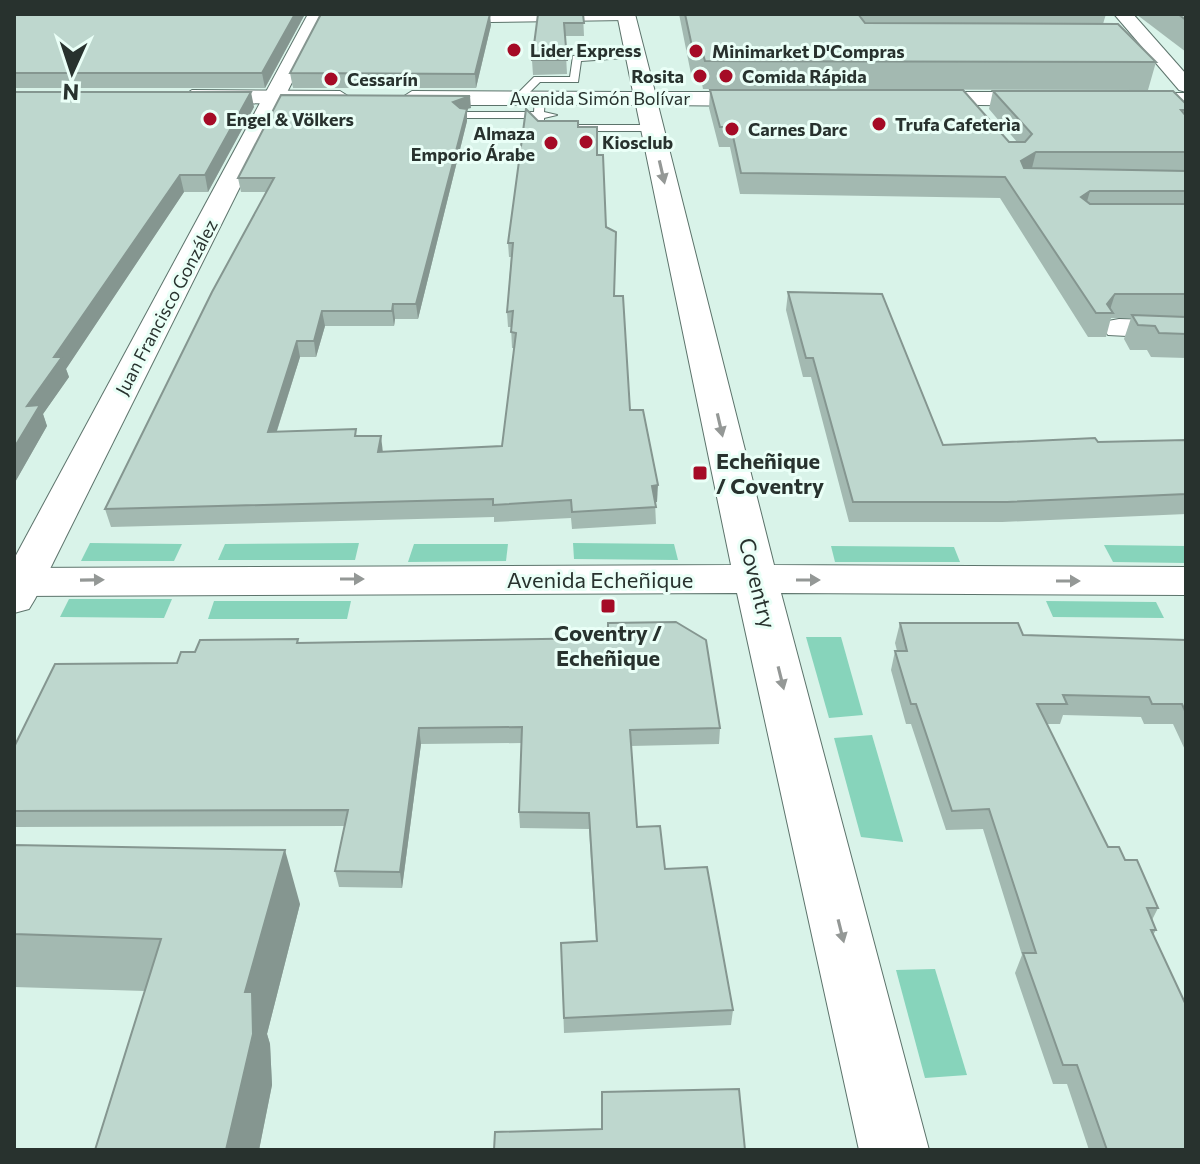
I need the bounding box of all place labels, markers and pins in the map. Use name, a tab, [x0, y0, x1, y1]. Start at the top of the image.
place label: Lider Express	[530, 39, 641, 61]
place label: Minimarket D'Compras	[712, 40, 905, 62]
marker: Lider Express	[505, 41, 523, 59]
marker: Minimarket D'Compras	[687, 42, 705, 60]
place label: Rosita	[631, 65, 684, 87]
place label: Comida Rápida	[742, 65, 867, 87]
marker: Rosita	[691, 67, 709, 85]
marker: Comida Rápida	[717, 67, 735, 85]
place label: Cessarín	[347, 68, 418, 90]
marker: Cessarín	[322, 70, 340, 88]
place label: Engel & Völkers	[226, 108, 354, 130]
marker: Engel & Völkers	[201, 110, 219, 128]
place label: Trufa Cafeterìa	[895, 113, 1021, 135]
marker: Trufa Cafeterìa	[870, 115, 888, 133]
place label: Carnes Darc	[748, 118, 848, 140]
marker: Carnes Darc	[723, 120, 741, 138]
place label: Almaza Emporio Árabe	[411, 122, 535, 165]
place label: Kiosclub	[602, 131, 673, 153]
marker: Kiosclub	[577, 133, 595, 151]
marker: Almaza Emporio Árabe	[542, 134, 560, 152]
place label: Echeñique / Coventry	[716, 447, 824, 499]
marker: Echeñique / Coventry	[691, 464, 709, 482]
marker: Coventry / Echeñique	[599, 597, 617, 615]
place label: Coventry / Echeñique	[554, 619, 662, 671]

